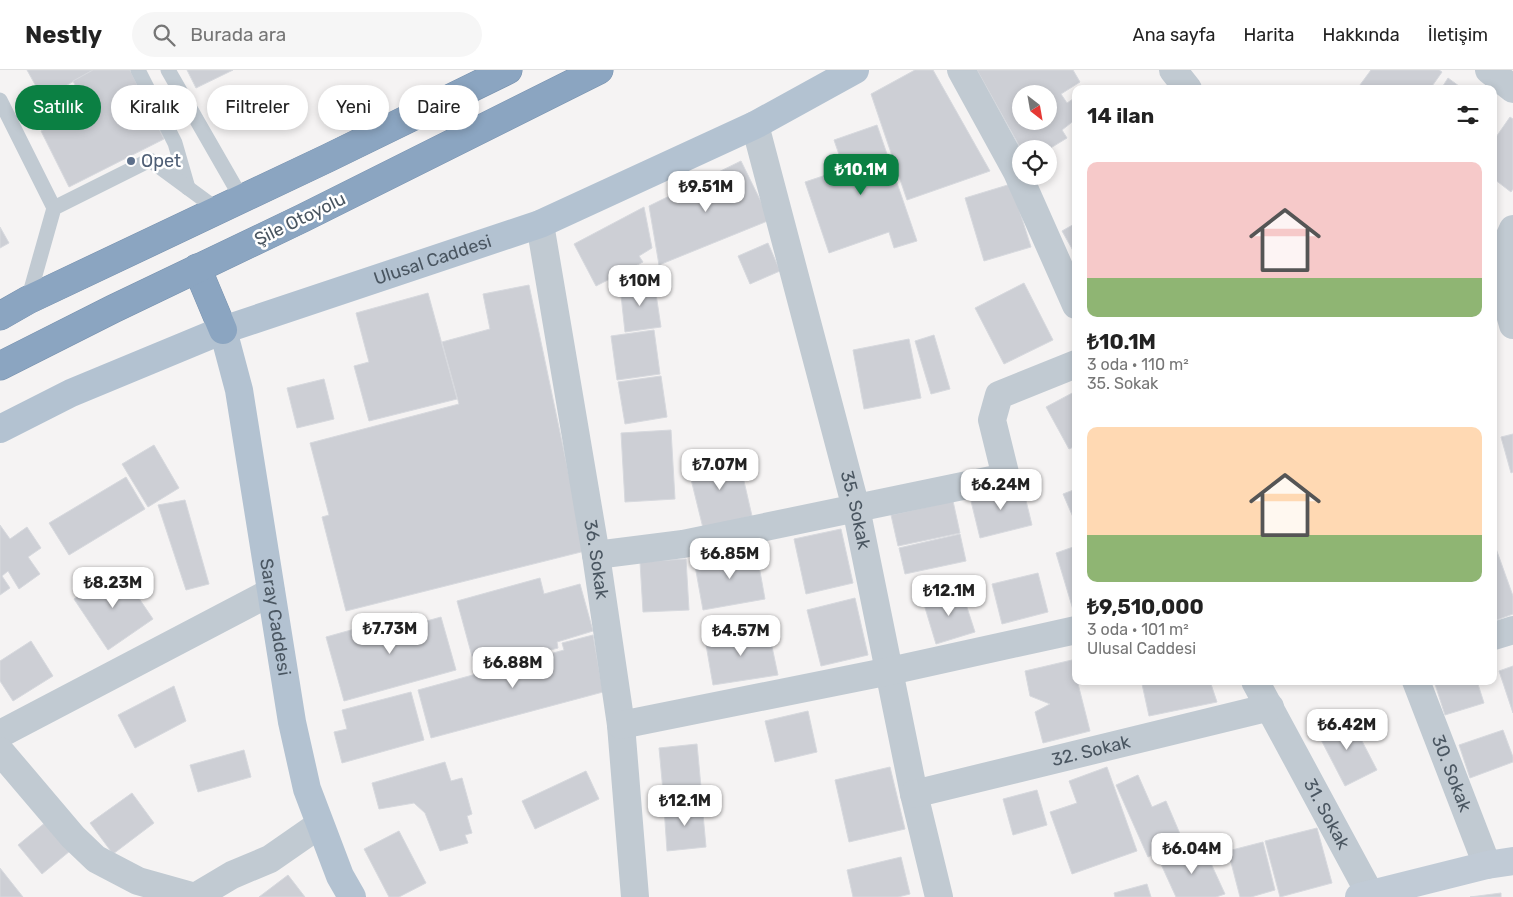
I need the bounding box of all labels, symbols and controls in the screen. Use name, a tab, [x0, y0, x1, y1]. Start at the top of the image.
search box	[132, 12, 482, 57]
text: Nestly	[25, 21, 102, 49]
icon: search	[150, 21, 178, 49]
text: Burada ara	[190, 23, 286, 46]
text: Ana sayfa	[1133, 24, 1216, 46]
text: Harita	[1244, 24, 1294, 46]
text: Hakkında	[1322, 24, 1400, 46]
text: İletişim	[1428, 24, 1488, 46]
chip: Satılık	[15, 85, 101, 130]
chip: Kiralık	[111, 85, 197, 130]
chip: Filtreler	[207, 85, 308, 130]
chip: Yeni	[318, 85, 389, 130]
chip: Daire	[399, 85, 479, 130]
north arrow	[1012, 85, 1058, 130]
map controls	[1012, 85, 1057, 185]
icon: filters	[1454, 101, 1482, 129]
text: 14 ilan	[1087, 103, 1154, 128]
button: locate	[1012, 140, 1057, 185]
place label: Opet	[141, 150, 181, 172]
pin: ₺10.1M	[820, 154, 902, 196]
marker: Opet	[125, 155, 137, 167]
text: ₺10.1M	[835, 160, 887, 179]
pin: ₺9.51M	[665, 170, 747, 213]
text: ₺9.51M	[679, 177, 733, 196]
street label: Şile Otoyolu	[251, 187, 349, 251]
icon: home	[1240, 195, 1330, 285]
street label: Ulusal Caddesi	[371, 230, 494, 290]
pin: ₺10M	[610, 264, 670, 307]
text: ₺10M	[619, 271, 661, 290]
text: ₺10.1M	[1087, 329, 1156, 354]
text: 3 oda · 110 m²	[1087, 355, 1189, 374]
text: 35. Sokak	[1087, 374, 1158, 393]
pin: ₺7.07M	[679, 448, 761, 491]
text: ₺7.07M	[692, 455, 748, 474]
icon: home	[1240, 460, 1330, 550]
street label: 35. Sokak	[836, 468, 875, 552]
pin: ₺6.24M	[960, 468, 1042, 511]
text: ₺6.24M	[972, 475, 1030, 494]
street label: 36. Sokak	[579, 518, 613, 601]
pin: ₺6.85M	[689, 538, 771, 580]
text: ₺6.85M	[701, 544, 759, 563]
street label: Saray Caddesi	[255, 557, 295, 677]
pin: ₺8.23M	[72, 566, 154, 609]
text: ₺8.23M	[84, 573, 142, 592]
pin: ₺12.1M	[908, 574, 990, 617]
text: ₺12.1M	[923, 581, 975, 600]
text: ₺9,510,000	[1087, 594, 1204, 619]
pin: ₺7.73M	[349, 612, 431, 655]
pin: ₺4.57M	[700, 614, 782, 657]
text: ₺7.73M	[363, 619, 417, 638]
text: 3 oda · 101 m²	[1087, 620, 1189, 639]
text: ₺4.57M	[712, 621, 770, 640]
text: Ulusal Caddesi	[1087, 639, 1196, 658]
pin: ₺6.88M	[472, 646, 554, 689]
text: ₺6.88M	[484, 653, 542, 672]
pin: ₺6.42M	[1306, 708, 1388, 751]
text: ₺6.42M	[1318, 715, 1376, 734]
street label: 32. Sokak	[1049, 730, 1133, 771]
street label: 30. Sokak	[1427, 732, 1477, 816]
street label: 31. Sokak	[1299, 775, 1355, 854]
pin: ₺12.1M	[644, 784, 726, 827]
text: ₺12.1M	[659, 791, 711, 810]
pin: ₺6.04M	[1151, 832, 1233, 875]
text: ₺6.04M	[1162, 839, 1222, 858]

